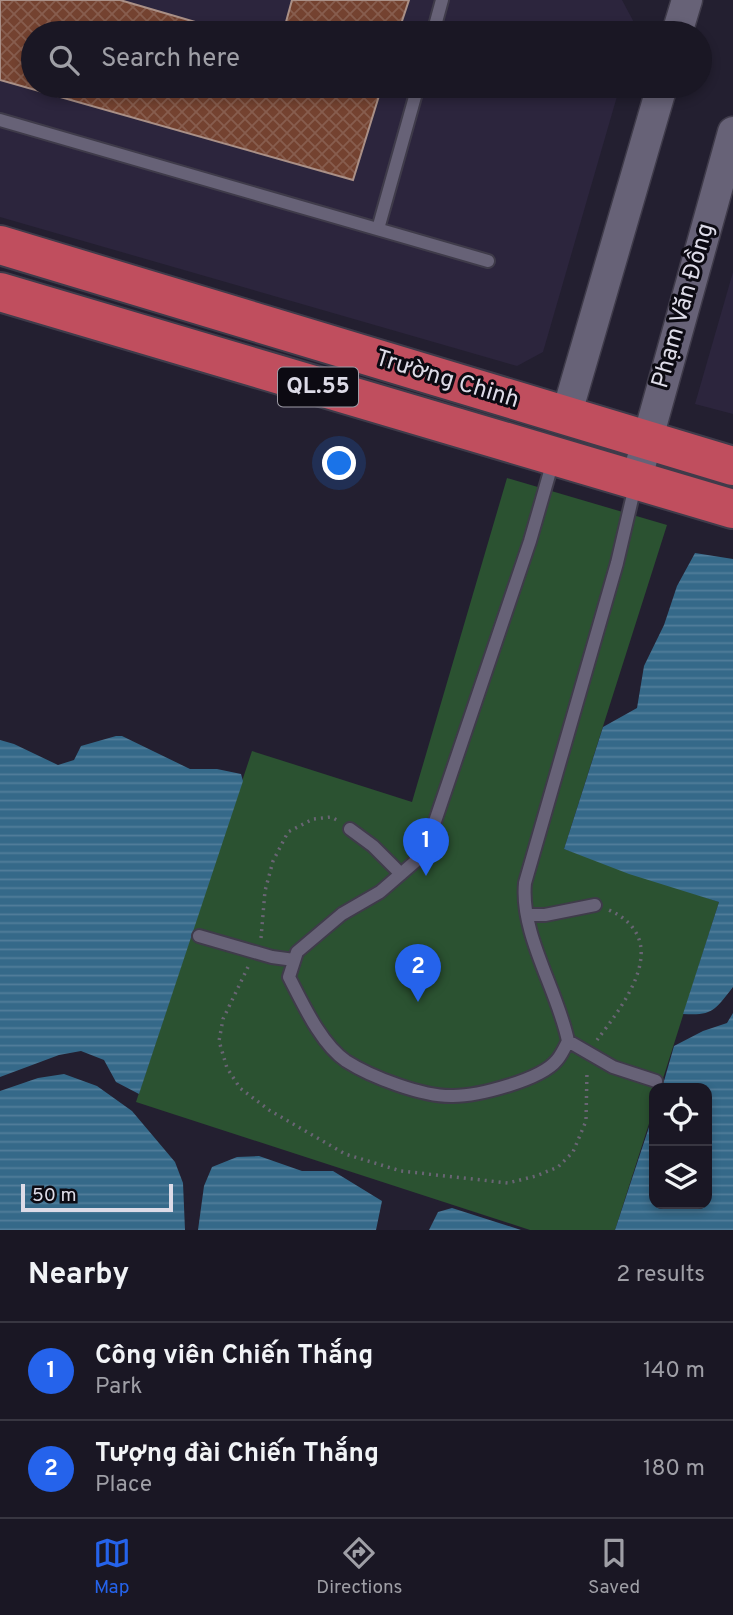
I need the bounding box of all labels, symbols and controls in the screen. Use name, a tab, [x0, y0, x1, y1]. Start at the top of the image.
search box	[21, 21, 712, 98]
icon: search	[45, 41, 83, 79]
text: Search here	[101, 43, 240, 76]
street label: Phạm Văn Đồng	[645, 220, 722, 392]
street label: Trường Chinh	[371, 344, 523, 416]
road number: QL.55	[278, 368, 358, 406]
your location	[322, 446, 356, 480]
pin: 1	[403, 818, 449, 876]
pin: 2	[395, 944, 441, 1002]
map controls	[649, 1083, 712, 1209]
button: locate	[649, 1083, 712, 1146]
button: layers	[649, 1146, 712, 1209]
scale bar	[21, 1181, 173, 1213]
text: 50 m	[32, 1184, 77, 1208]
text: Nearby	[28, 1257, 129, 1294]
text: 2 results	[616, 1261, 705, 1290]
text: Công viên Chiến Thắng	[95, 1340, 373, 1373]
text: 1	[46, 1357, 56, 1386]
text: 140 m	[643, 1357, 705, 1386]
text: Park	[95, 1373, 142, 1402]
text: Tượng đài Chiến Thắng	[95, 1438, 379, 1471]
text: 2	[44, 1455, 58, 1484]
text: 180 m	[643, 1455, 705, 1484]
text: Place	[95, 1471, 152, 1500]
tab: Map	[93, 1534, 131, 1600]
tab: Directions	[316, 1534, 403, 1600]
tab: Saved	[588, 1534, 640, 1600]

